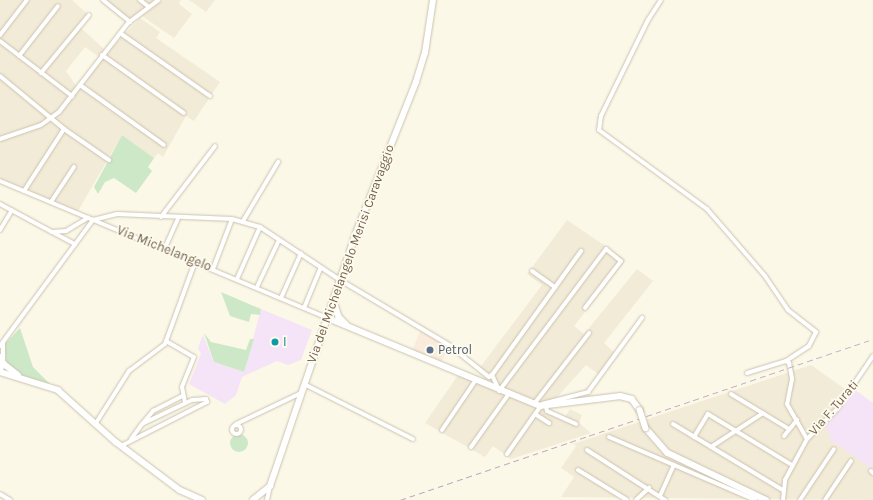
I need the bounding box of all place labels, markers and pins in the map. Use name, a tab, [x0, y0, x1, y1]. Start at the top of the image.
place label: I	[283, 334, 287, 350]
marker: I	[270, 337, 280, 347]
place label: Petrol	[438, 342, 472, 358]
marker: Petrol	[425, 345, 435, 355]

